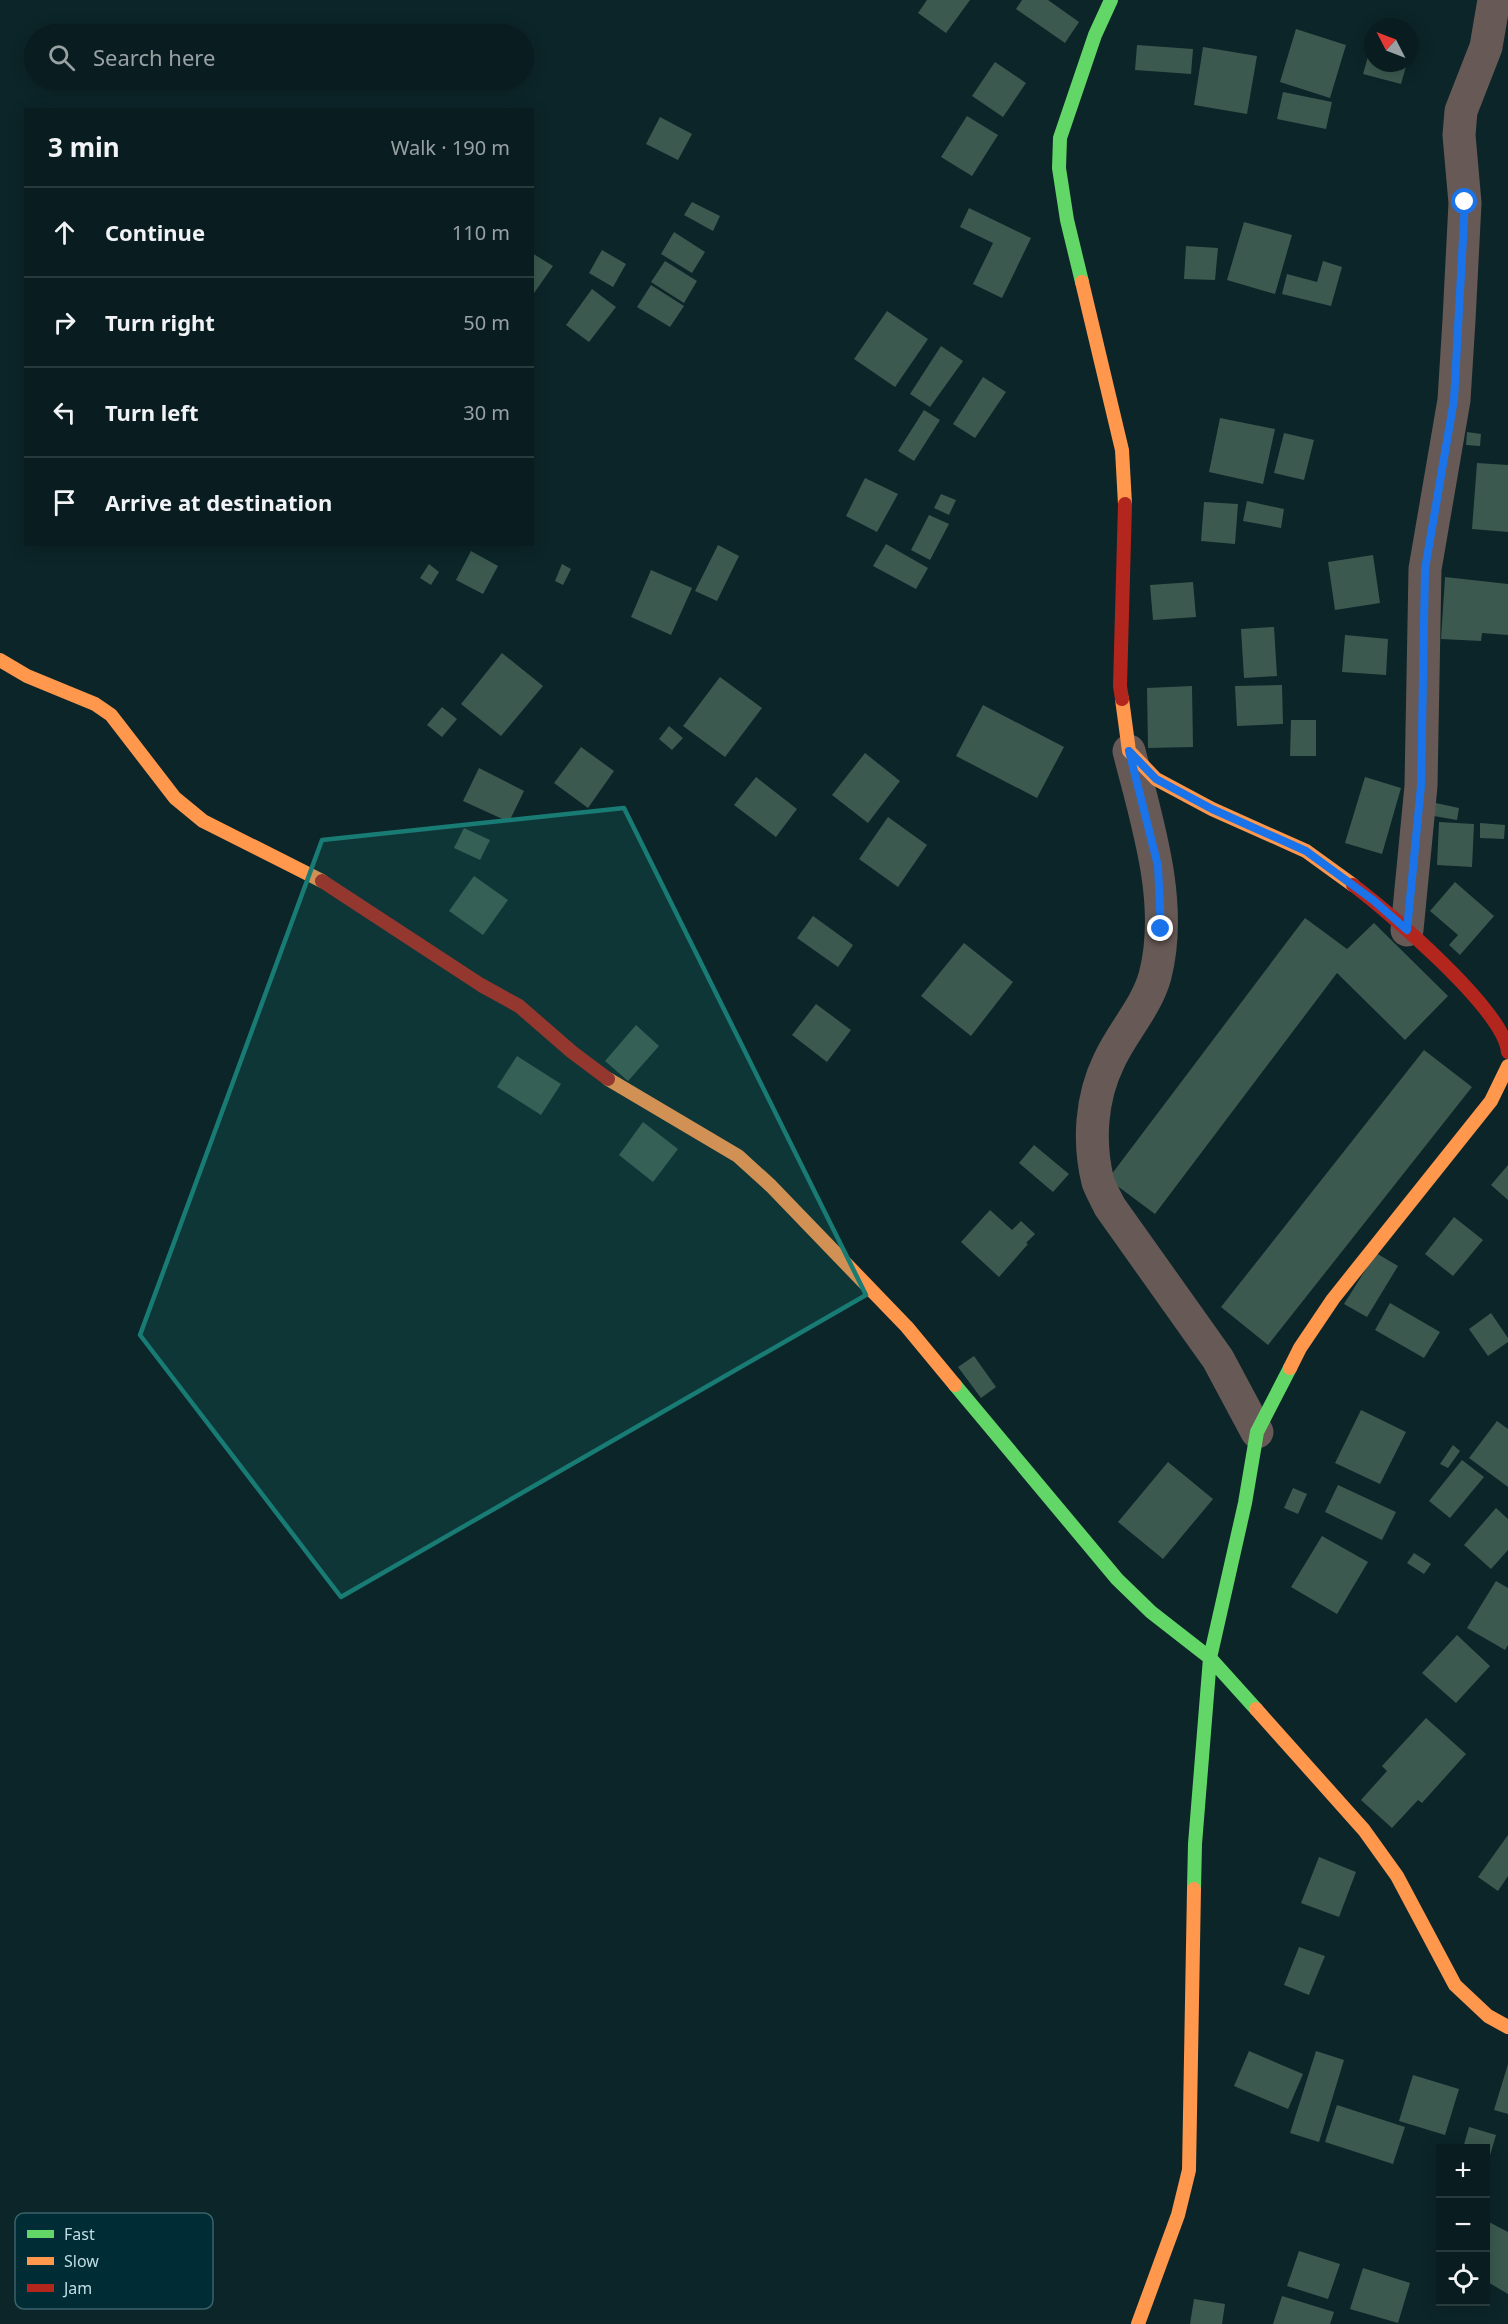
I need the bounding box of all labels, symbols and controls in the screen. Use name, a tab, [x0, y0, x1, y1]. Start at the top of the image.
north arrow	[1364, 18, 1418, 72]
search box	[24, 24, 534, 90]
icon: search	[45, 41, 78, 74]
text: Search here	[93, 42, 215, 72]
text: 3 min	[48, 129, 120, 165]
text: Walk · 190 m	[391, 134, 510, 161]
route start	[1451, 188, 1477, 214]
icon: ahead	[48, 216, 81, 249]
text: Continue	[105, 217, 205, 247]
text: 110 m	[452, 219, 510, 246]
icon: right	[48, 306, 81, 339]
text: Turn right	[105, 307, 215, 337]
text: 50 m	[463, 309, 510, 336]
icon: left	[48, 396, 81, 429]
text: Turn left	[105, 397, 199, 427]
text: 30 m	[463, 399, 510, 426]
icon: arrive	[48, 486, 81, 519]
text: Arrive at destination	[105, 487, 332, 517]
route end	[1147, 915, 1173, 941]
map controls	[1436, 2144, 1490, 2306]
button: +	[1436, 2144, 1490, 2198]
button: −	[1436, 2198, 1490, 2252]
legend	[15, 2213, 213, 2309]
text: Fast	[64, 2223, 95, 2245]
text: Slow	[64, 2250, 99, 2272]
button: locate	[1436, 2252, 1490, 2306]
text: Jam	[62, 2277, 92, 2299]

